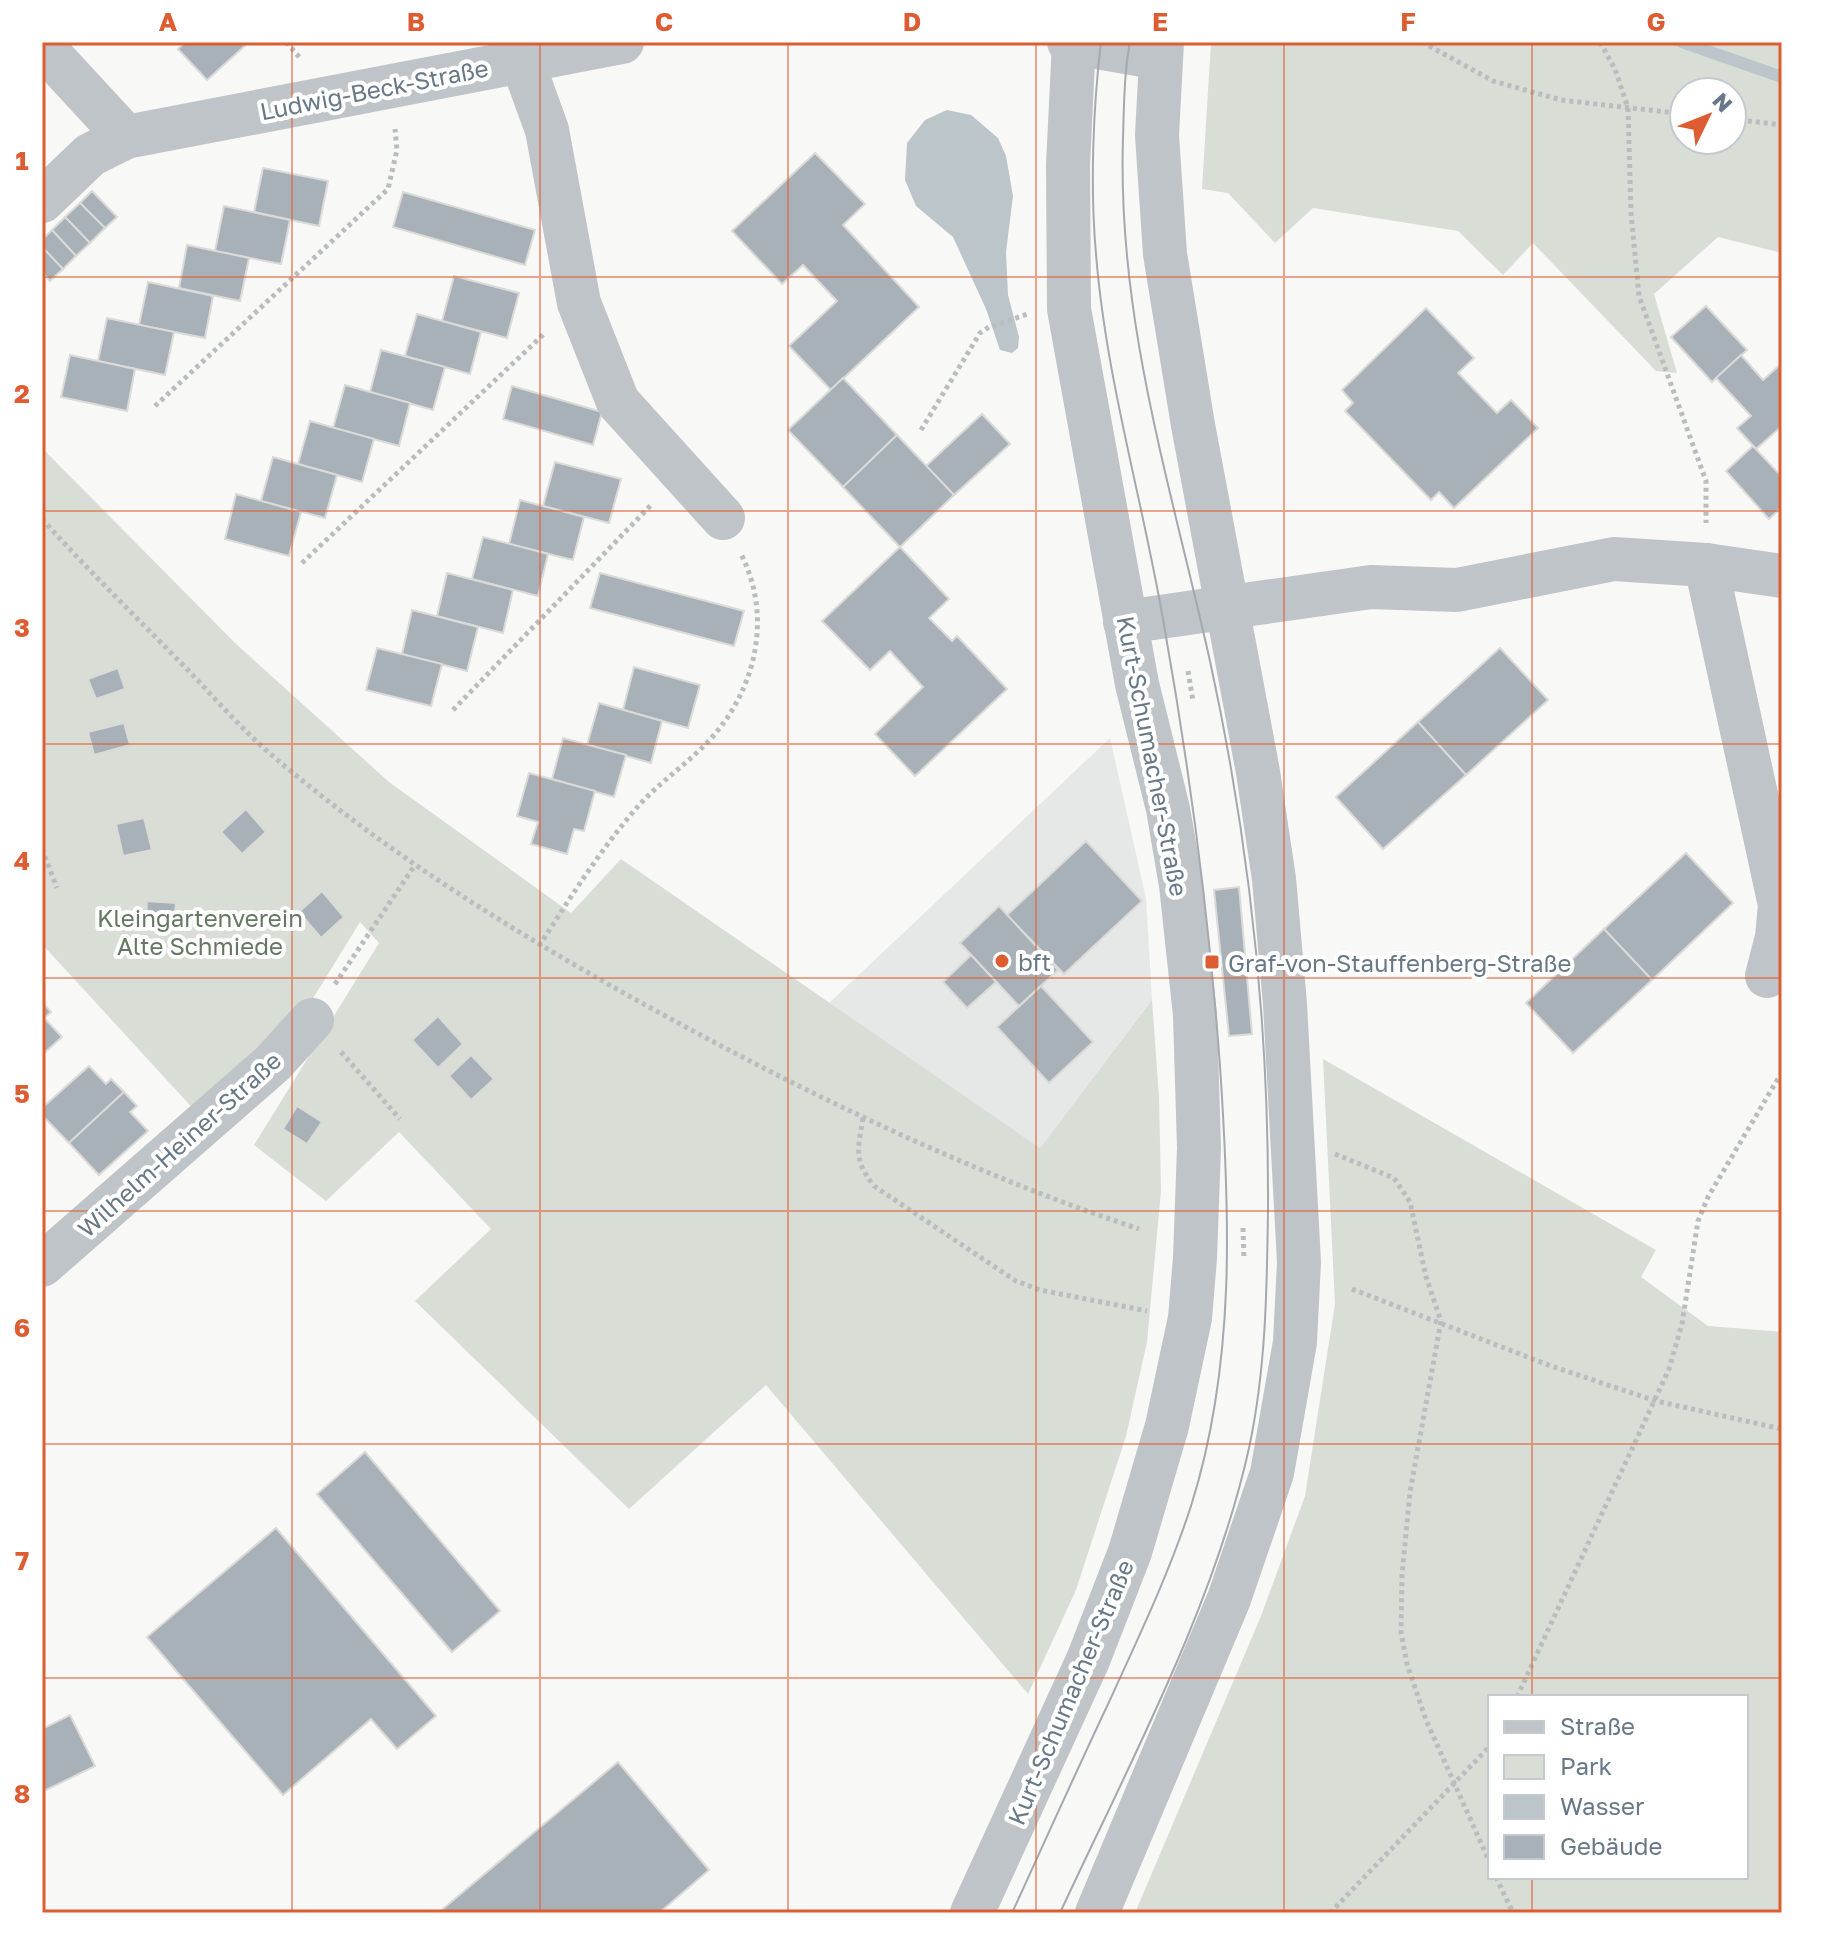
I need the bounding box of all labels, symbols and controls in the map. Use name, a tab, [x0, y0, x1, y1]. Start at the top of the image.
text: A	[159, 6, 178, 37]
text: B	[407, 6, 425, 37]
text: C	[655, 6, 673, 37]
text: D	[903, 6, 921, 37]
text: E	[1152, 6, 1168, 37]
text: F	[1400, 6, 1416, 37]
text: G	[1646, 6, 1666, 37]
street label: Ludwig-Beck-Straße	[257, 53, 491, 125]
north arrow	[1668, 76, 1748, 156]
text: N	[1707, 87, 1739, 117]
text: 1	[15, 145, 29, 176]
text: 2	[14, 378, 30, 409]
text: 3	[14, 612, 30, 643]
street label: Kurt-Schumacher-Straße	[1112, 613, 1194, 899]
text: 4	[14, 845, 30, 876]
park label: Kleingartenverein Alte Schmiede	[97, 903, 303, 960]
place label: bft	[1018, 947, 1051, 976]
place label: Graf-von-Stauffenberg-Straße	[1228, 948, 1571, 977]
marker: bft	[993, 952, 1011, 970]
marker: Graf-von-Stauffenberg-Straße	[1203, 953, 1221, 971]
street label: Wilhelm-Heiner-Straße	[72, 1045, 286, 1243]
text: 5	[14, 1078, 30, 1109]
text: 6	[14, 1312, 30, 1343]
text: 7	[15, 1545, 29, 1576]
street label: Kurt-Schumacher-Straße	[1001, 1555, 1139, 1829]
legend	[1488, 1695, 1748, 1879]
text: Straße	[1560, 1711, 1635, 1740]
text: Park	[1560, 1751, 1612, 1780]
text: 8	[14, 1778, 30, 1809]
text: Wasser	[1560, 1791, 1644, 1820]
text: Gebäude	[1560, 1831, 1662, 1860]

